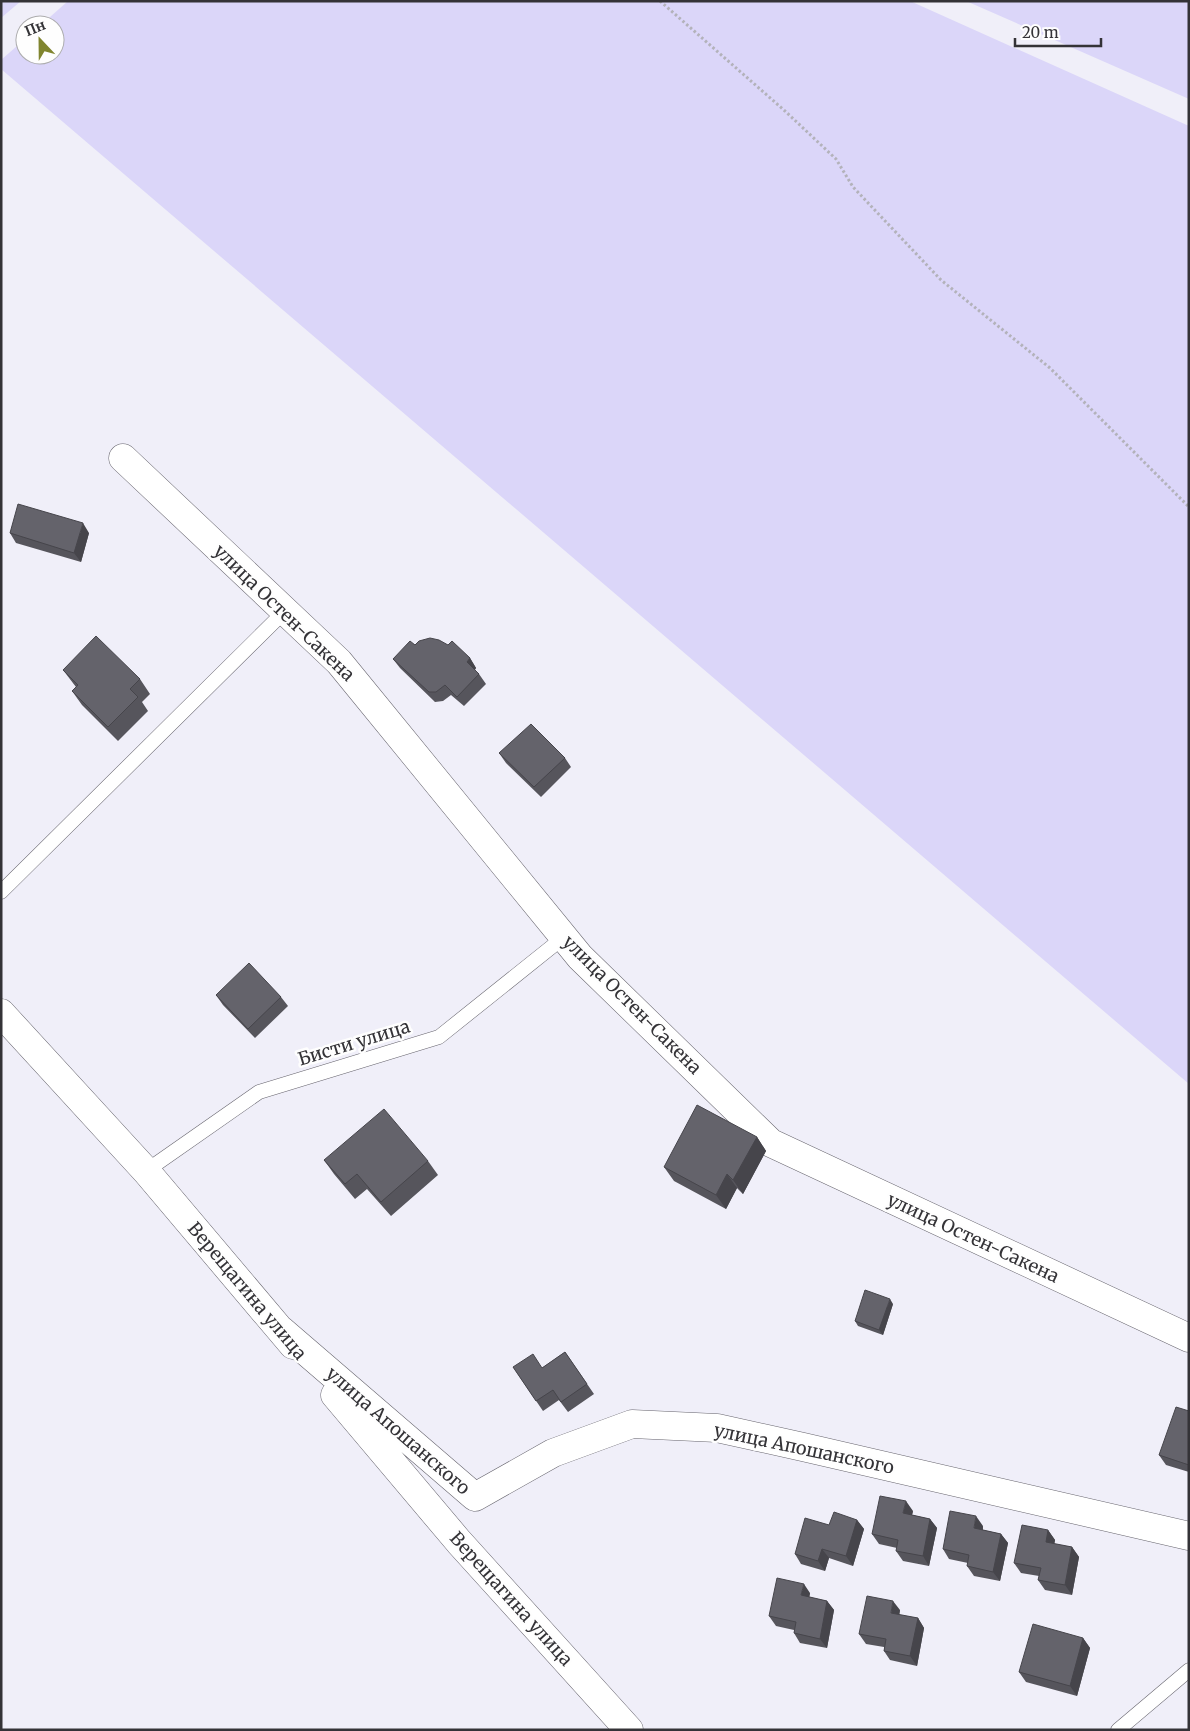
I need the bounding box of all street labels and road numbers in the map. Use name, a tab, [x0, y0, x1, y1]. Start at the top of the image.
street label: улица Остен-Сакена	[209, 539, 360, 686]
street label: улица Остен-Сакена	[558, 930, 707, 1079]
street label: Бисти улица	[295, 1014, 413, 1070]
street label: улица Остен-Сакена	[884, 1188, 1063, 1288]
street label: Верещагина улица	[183, 1217, 312, 1365]
street label: улица Апошанского	[322, 1362, 475, 1499]
street label: улица Апошанского	[712, 1418, 896, 1479]
street label: Верещагина улица	[445, 1527, 578, 1671]

